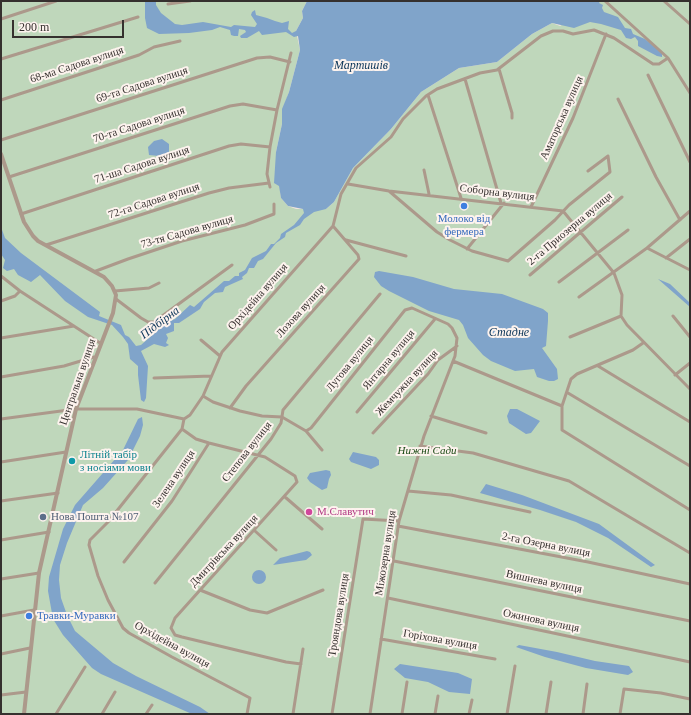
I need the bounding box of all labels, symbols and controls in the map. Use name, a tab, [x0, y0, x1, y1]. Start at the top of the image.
scale bar	[14, 12, 126, 38]
text: 200 m	[19, 20, 49, 34]
street label: 68-ма Садова вулиця	[29, 44, 125, 86]
water label: Мартишів	[334, 59, 388, 73]
street label: 69-та Садова вулиця	[95, 64, 189, 106]
street label: Аматорська вулиця	[538, 74, 586, 162]
street label: 70-та Садова вулиця	[92, 104, 186, 146]
street label: 71-ша Садова вулиця	[93, 143, 191, 187]
street label: 72-га Садова вулиця	[107, 180, 201, 222]
street label: Соборна вулиця	[459, 182, 535, 204]
street label: 2-га Приозерна вулиця	[525, 190, 615, 268]
marker: Молоко від фермера	[459, 201, 469, 211]
place label: Молоко від фермера	[438, 212, 490, 238]
street label: 73-тя Садова вулиця	[139, 213, 235, 251]
street label: Орхідейна вулиця	[225, 261, 291, 333]
street label: Лозова вулиця	[274, 282, 328, 340]
water label: Підбірна	[138, 304, 182, 342]
water label: Стадне	[489, 326, 529, 340]
street label: Янтарна вулиця	[360, 327, 418, 393]
street label: Лугова вулиця	[324, 334, 376, 394]
street label: Центральна вулиця	[57, 337, 99, 427]
street label: Жемчужна вулиця	[373, 347, 441, 419]
street label: Степова вулиця	[219, 419, 275, 485]
park label: Нижні Сади	[398, 444, 456, 458]
place label: Літній табір з носіями мови	[80, 448, 151, 474]
street label: Зелена вулиця	[150, 448, 198, 510]
marker: Літній табір з носіями мови	[67, 456, 77, 466]
place label: М.Славутич	[317, 505, 374, 519]
marker: М.Славутич	[304, 507, 314, 517]
street label: Міжозерна вулиця	[373, 509, 399, 597]
place label: Нова Пошта №107	[51, 510, 139, 524]
marker: Нова Пошта №107	[38, 512, 48, 522]
street label: Дмитрівська вулиця	[187, 512, 261, 590]
street label: 2-га Озерна вулиця	[501, 530, 591, 560]
street label: Вишнева вулиця	[505, 568, 583, 596]
street label: Трояндова вулиця	[326, 572, 352, 658]
street label: Ожинова вулиця	[502, 606, 580, 636]
place label: Травки-Муравки	[37, 609, 116, 623]
marker: Травки-Муравки	[24, 611, 34, 621]
street label: Орхідейна вулиця	[132, 619, 212, 671]
street label: Горіхова вулиця	[402, 627, 478, 653]

